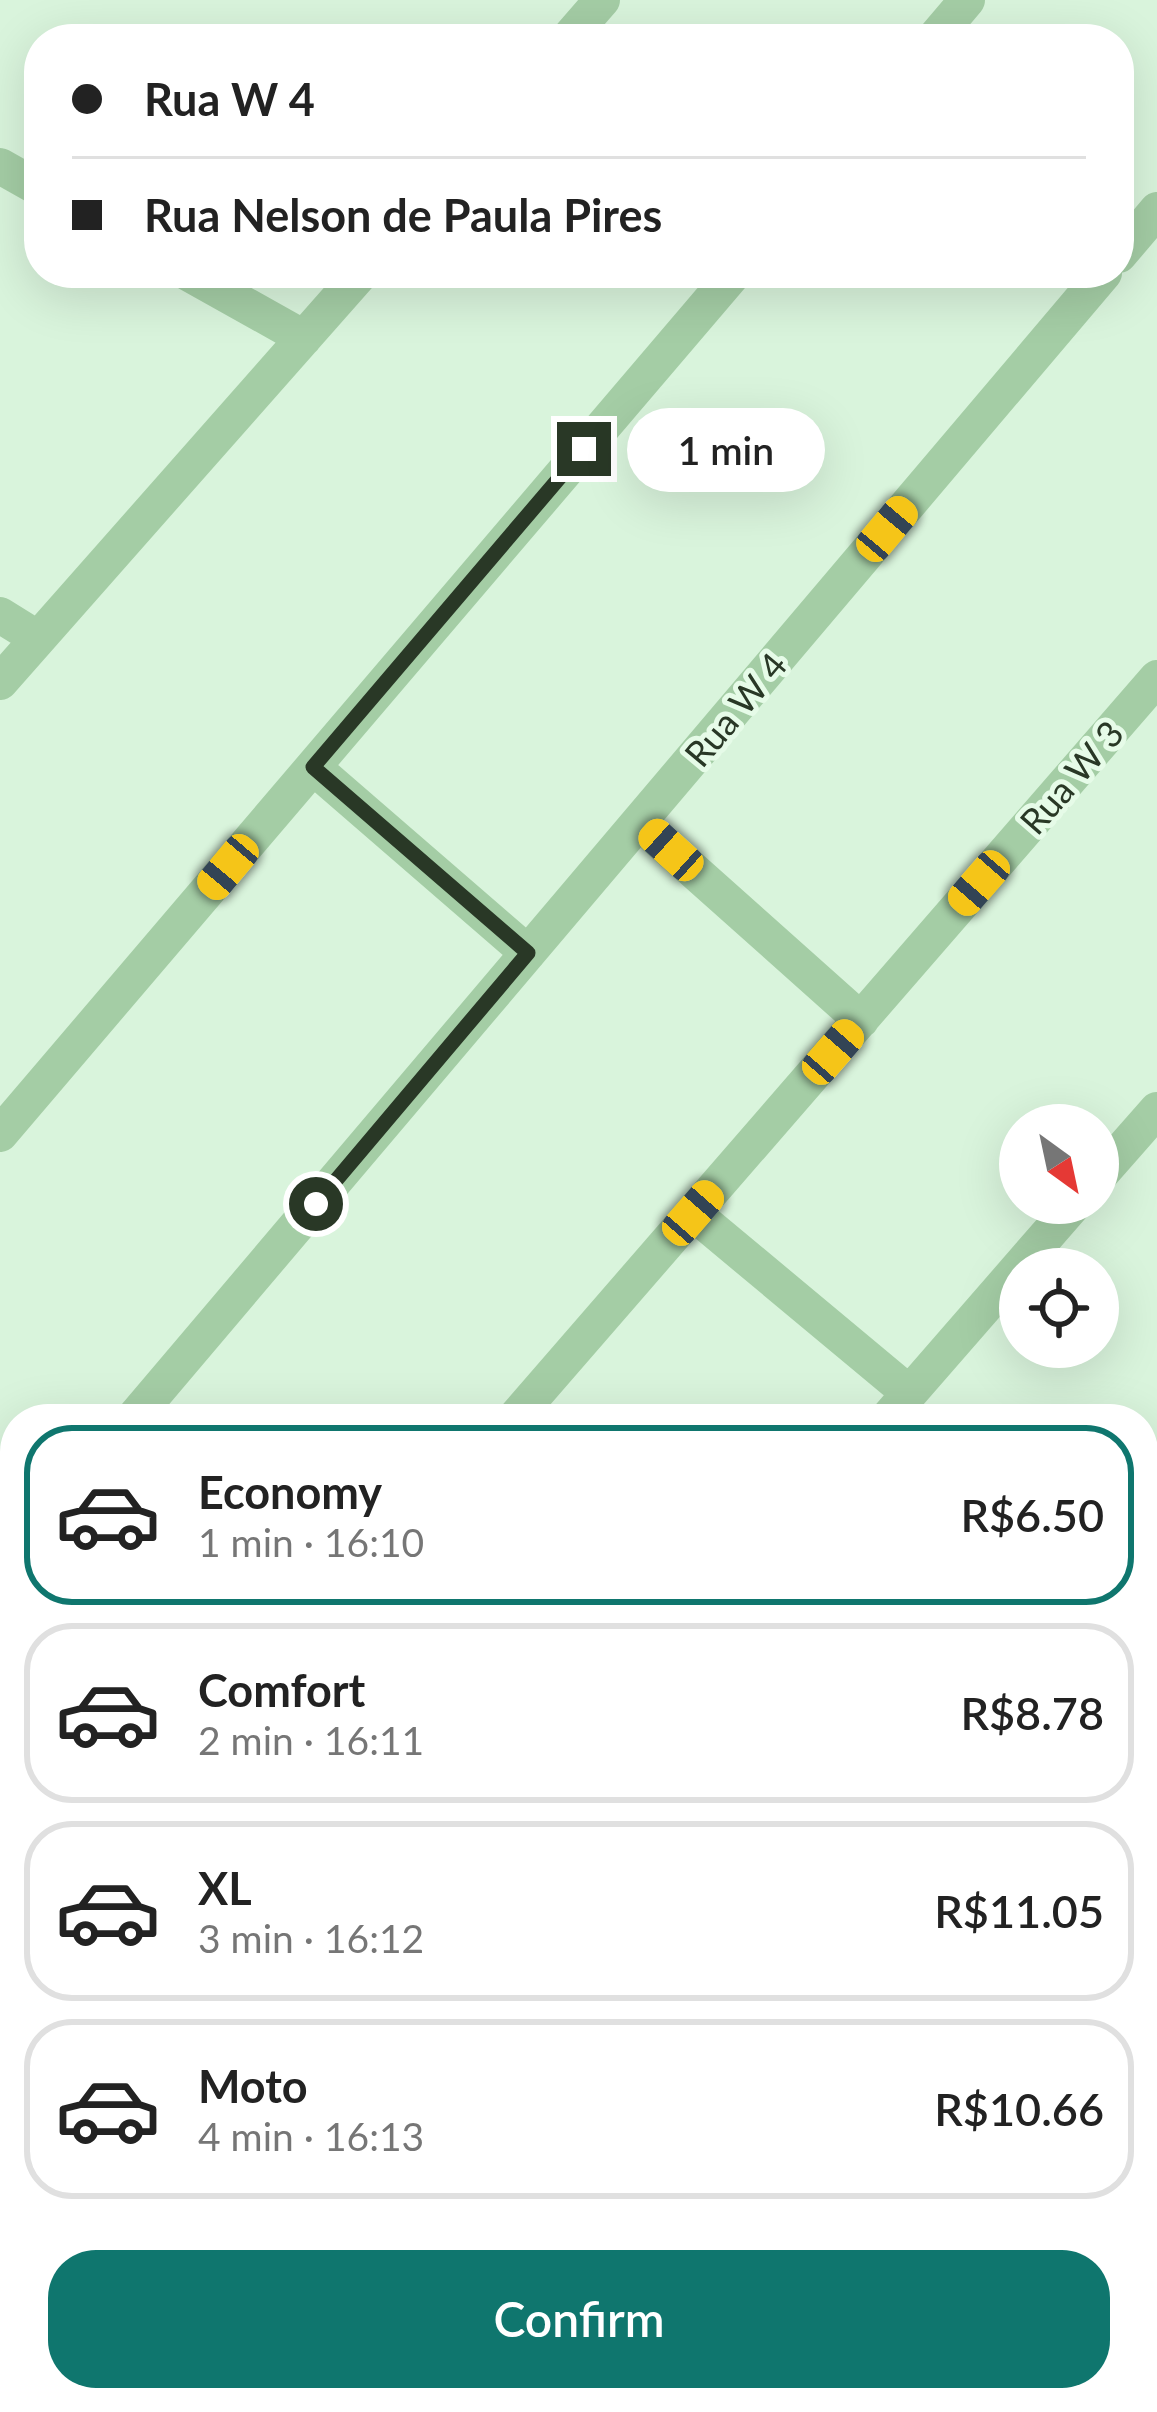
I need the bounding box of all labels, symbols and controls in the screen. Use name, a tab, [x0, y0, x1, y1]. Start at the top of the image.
text: Rua W 4	[144, 72, 315, 126]
text: Rua Nelson de Paula Pires	[144, 188, 662, 242]
callout: 1 min	[626, 407, 824, 491]
route end	[557, 422, 611, 476]
text: 1 min	[678, 427, 774, 473]
car	[850, 490, 924, 568]
street label: Rua W 4	[675, 643, 795, 775]
street label: Rua W 3	[1010, 711, 1132, 843]
car	[632, 813, 710, 887]
car	[191, 828, 265, 906]
car	[942, 844, 1016, 922]
car	[796, 1013, 870, 1091]
north arrow	[999, 1104, 1119, 1224]
map controls	[999, 1104, 1119, 1368]
car	[656, 1174, 730, 1252]
route start	[289, 1177, 343, 1231]
button: locate	[999, 1248, 1119, 1368]
icon: car	[54, 1461, 162, 1569]
text: Economy	[198, 1465, 382, 1519]
text: R$6.50	[960, 1488, 1104, 1542]
text: 1 min · 16:10	[198, 1519, 424, 1565]
icon: car	[54, 1659, 162, 1767]
text: Comfort	[198, 1663, 365, 1717]
text: R$8.78	[960, 1686, 1104, 1740]
text: 2 min · 16:11	[198, 1717, 424, 1763]
icon: car	[54, 1857, 162, 1965]
text: XL	[198, 1861, 252, 1915]
text: R$11.05	[934, 1884, 1104, 1938]
text: 3 min · 16:12	[198, 1915, 424, 1961]
icon: car	[54, 2055, 162, 2163]
text: Moto	[198, 2059, 308, 2113]
text: R$10.66	[934, 2082, 1104, 2136]
text: 4 min · 16:13	[198, 2113, 424, 2159]
button: Confirm	[48, 2250, 1110, 2388]

